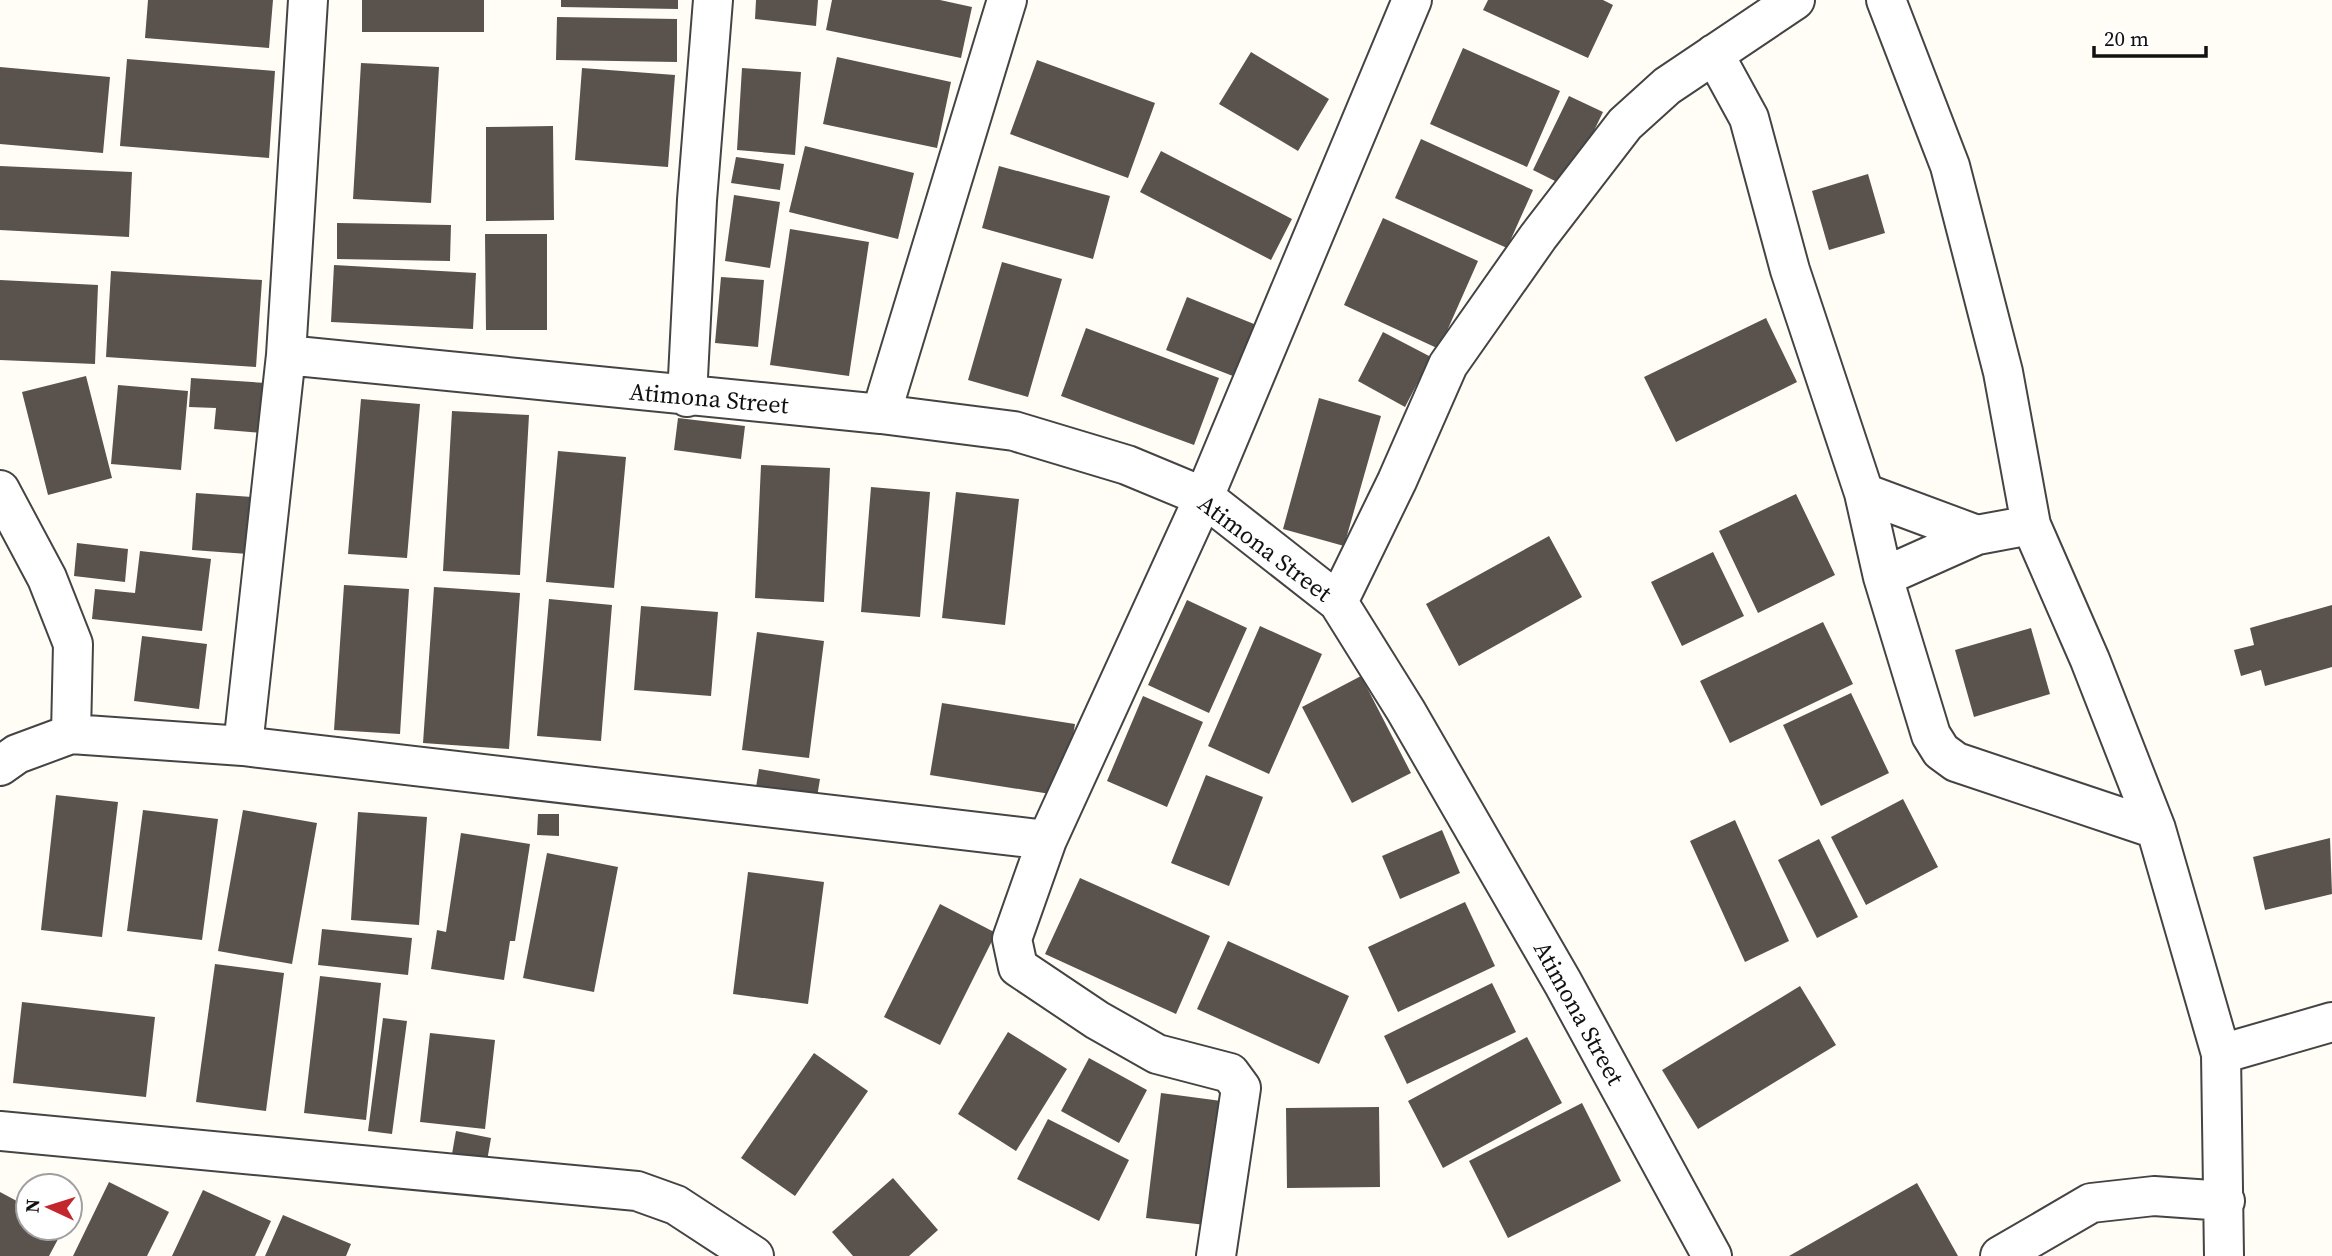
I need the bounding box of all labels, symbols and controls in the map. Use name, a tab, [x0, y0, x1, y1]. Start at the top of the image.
scale bar	[2094, 14, 2206, 58]
text: 20 m	[2104, 24, 2149, 53]
street label: Atimona Street	[628, 375, 790, 421]
street label: Atimona Street	[1191, 487, 1339, 609]
street label: Atimona Street	[1526, 935, 1632, 1091]
north arrow	[14, 1172, 84, 1242]
text: N	[19, 1198, 46, 1214]

